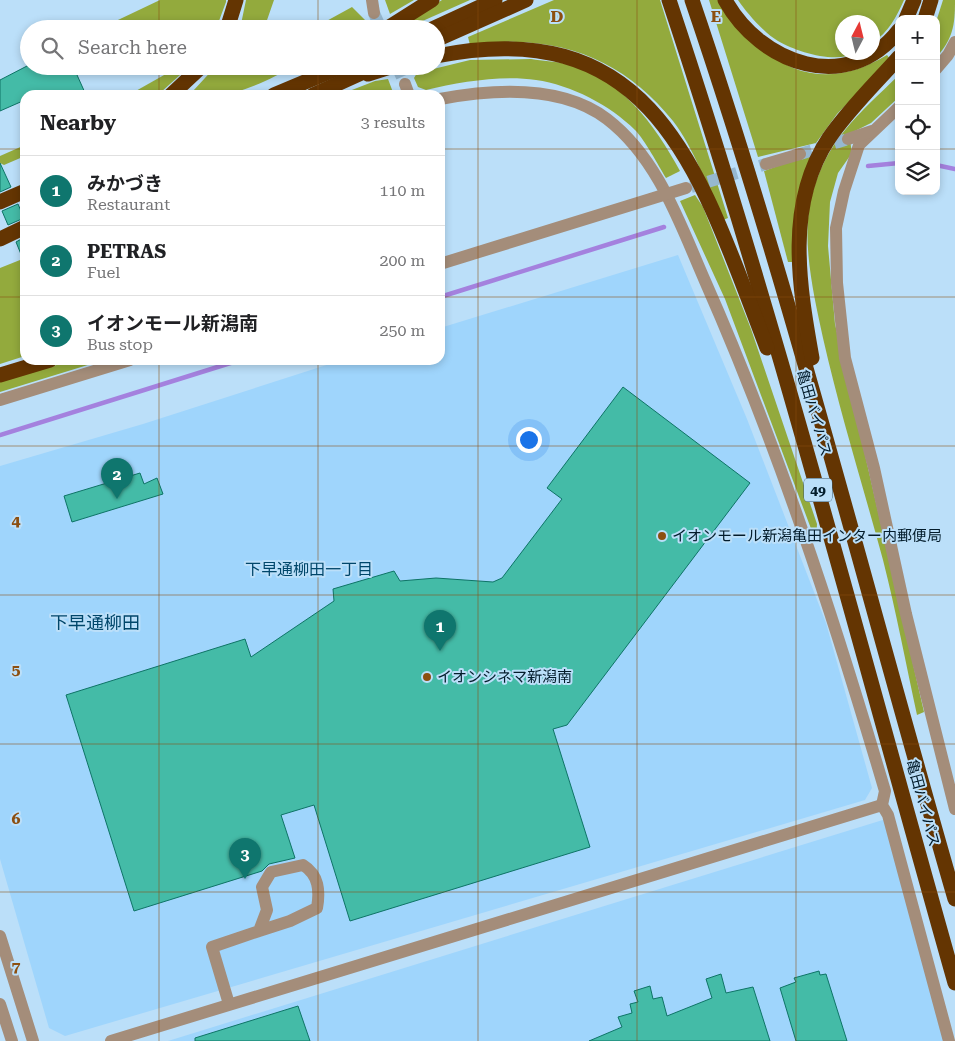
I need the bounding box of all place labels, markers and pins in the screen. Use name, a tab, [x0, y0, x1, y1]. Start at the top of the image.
pin: 2	[101, 458, 133, 499]
place label: イオンモール新潟亀田インター内郵便局	[672, 527, 942, 545]
marker: イオンモール新潟亀田インター内郵便局	[656, 530, 668, 542]
pin: 1	[424, 610, 456, 651]
place label: イオンシネマ新潟南	[437, 668, 572, 686]
marker: イオンシネマ新潟南	[421, 671, 433, 683]
pin: 3	[229, 838, 261, 879]

